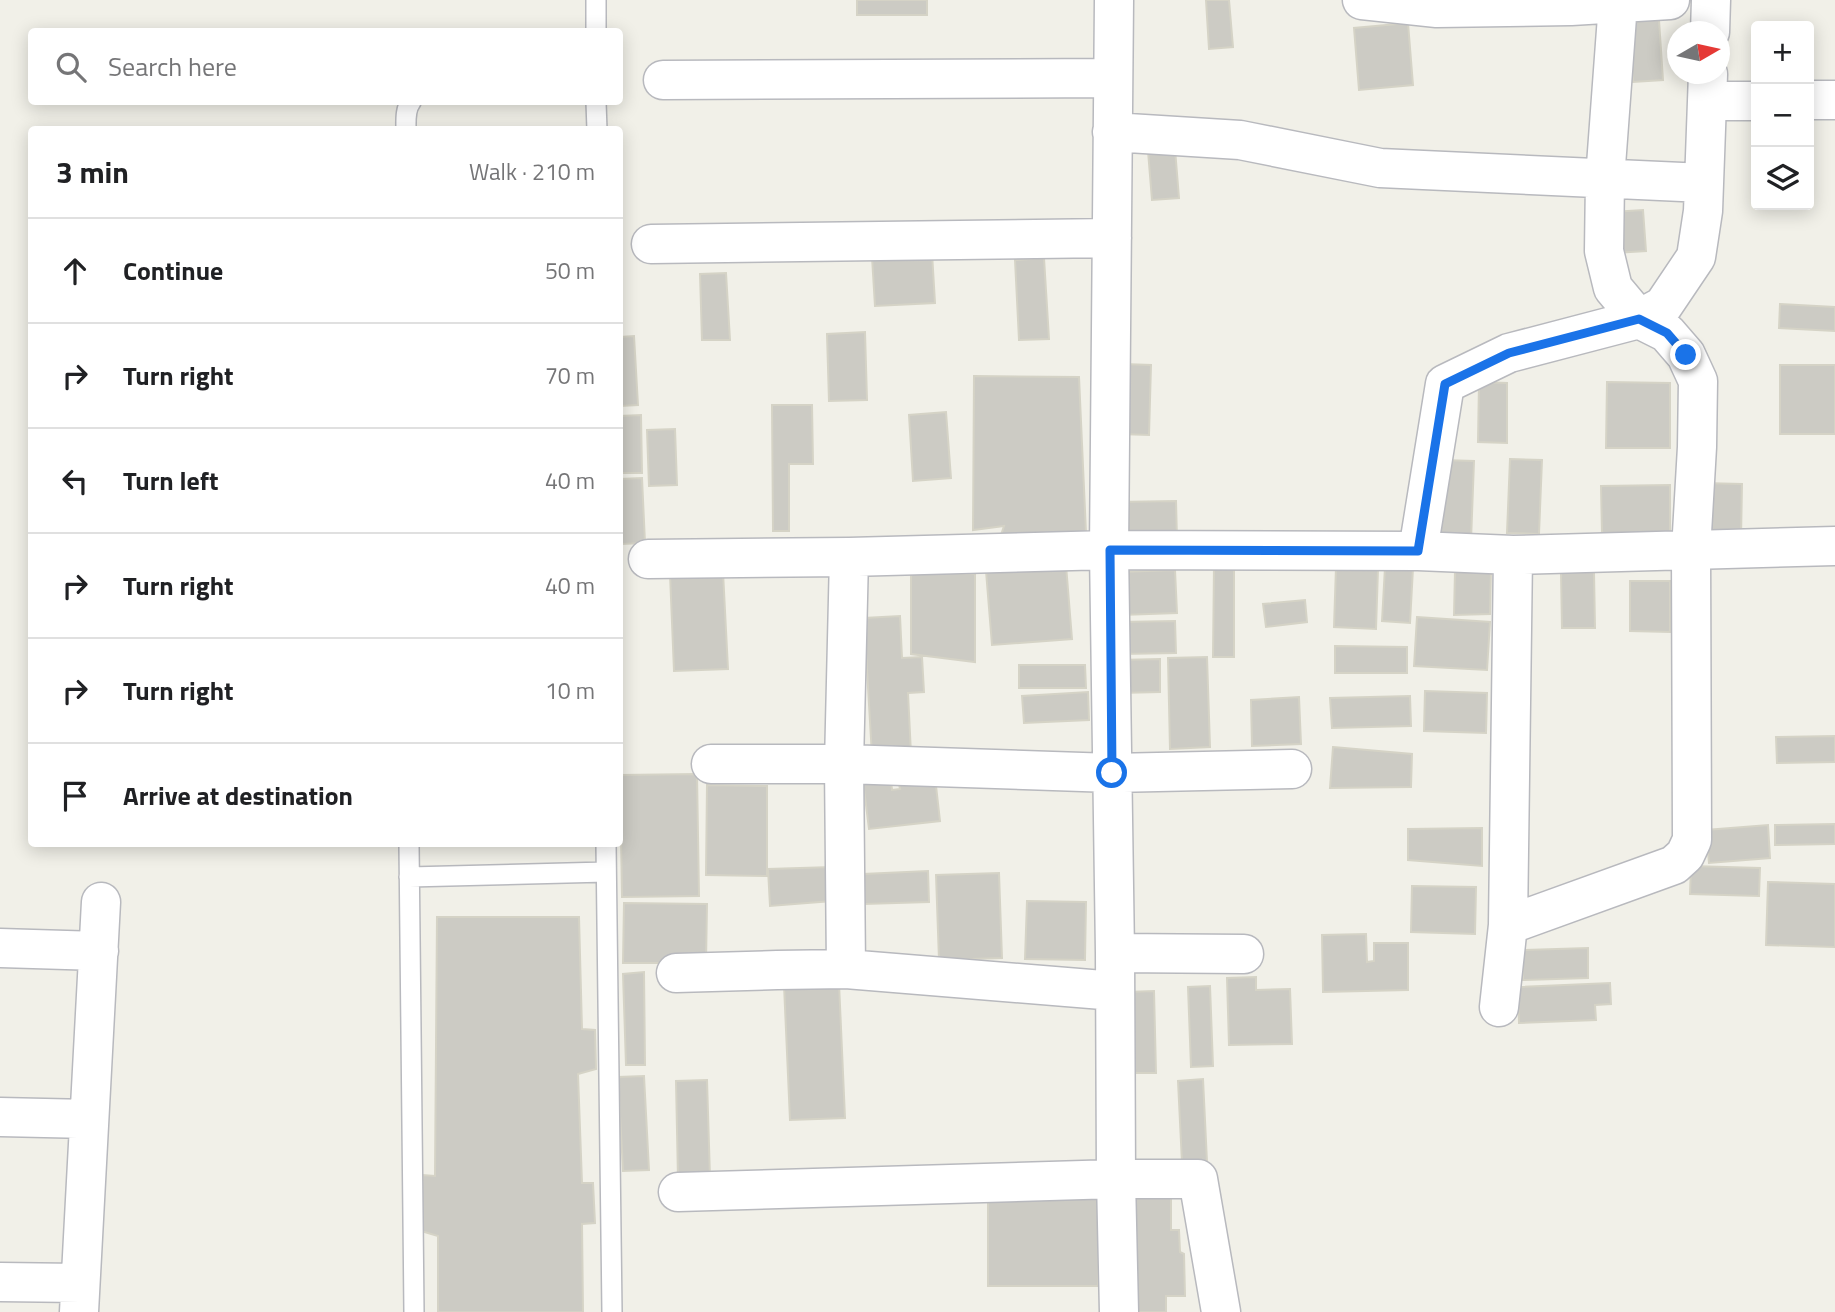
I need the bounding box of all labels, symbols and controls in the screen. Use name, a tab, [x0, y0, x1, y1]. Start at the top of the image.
north arrow	[1667, 21, 1730, 84]
map controls	[1751, 21, 1814, 210]
button: +	[1751, 21, 1814, 84]
search box	[28, 28, 623, 105]
text: Search here	[108, 47, 237, 86]
icon: search	[52, 48, 90, 86]
button: −	[1751, 84, 1814, 147]
button: layers	[1751, 147, 1814, 210]
text: 3 min	[56, 149, 129, 195]
text: Walk · 210 m	[469, 154, 595, 189]
text: Continue	[123, 251, 223, 290]
icon: ahead	[56, 252, 94, 290]
text: 50 m	[545, 253, 595, 288]
route end	[1670, 339, 1701, 370]
text: Turn right	[123, 356, 234, 395]
icon: right	[56, 357, 94, 395]
text: 70 m	[545, 358, 595, 393]
text: Turn left	[123, 461, 218, 500]
icon: left	[56, 462, 94, 500]
text: 40 m	[545, 463, 595, 498]
text: Turn right	[123, 566, 234, 605]
icon: right	[56, 567, 94, 605]
text: 40 m	[545, 568, 595, 603]
text: Turn right	[123, 671, 234, 710]
icon: right	[56, 672, 94, 710]
text: 10 m	[545, 673, 595, 708]
route start	[1096, 757, 1127, 788]
text: Arrive at destination	[123, 776, 353, 815]
icon: arrive	[56, 777, 94, 815]

